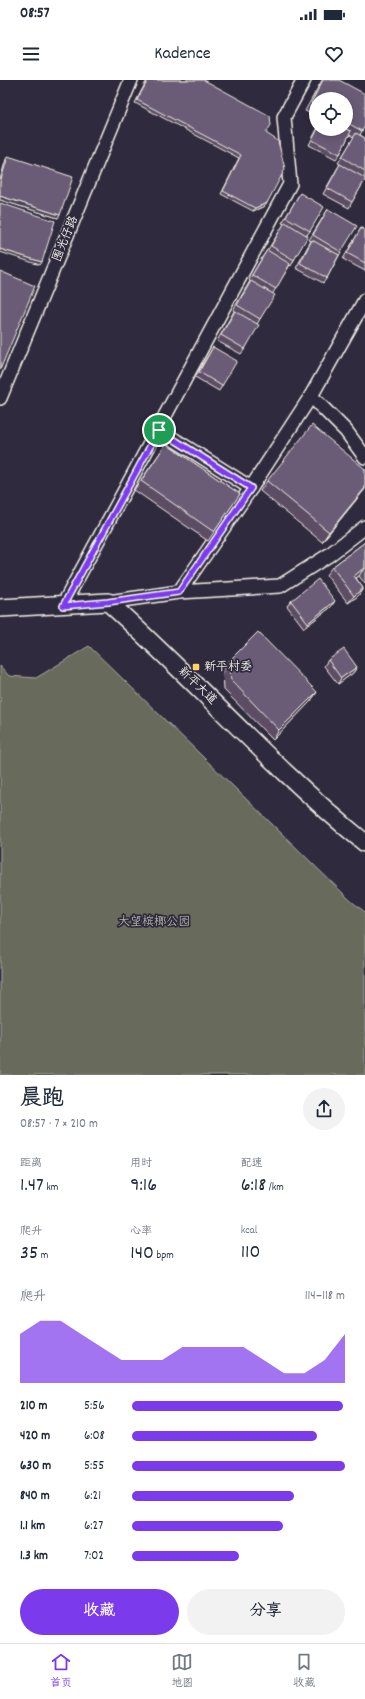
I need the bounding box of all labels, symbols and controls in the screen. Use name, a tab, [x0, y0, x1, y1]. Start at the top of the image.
text: 08:57	[20, 3, 49, 25]
text: Kadence	[154, 42, 211, 67]
icon: menu	[20, 43, 42, 65]
icon: heart	[323, 43, 345, 65]
map controls	[309, 92, 353, 136]
button: locate	[309, 92, 353, 136]
street label: 围光仔路	[49, 214, 83, 264]
pin	[142, 413, 176, 447]
icon: arrive	[148, 419, 170, 441]
place label: 新平村委	[204, 659, 252, 676]
marker: 新平村委	[191, 662, 201, 672]
street label: 新平大道	[174, 663, 220, 709]
park label: 大望槟榔公园	[118, 914, 190, 931]
text: 晨跑	[20, 1084, 64, 1115]
button: share	[303, 1088, 345, 1130]
text: 08:57 · 7 × 210 m	[20, 1115, 98, 1134]
text: 距离	[20, 1156, 42, 1172]
text: 用时	[130, 1156, 152, 1172]
text: 配速	[241, 1156, 263, 1172]
text: 1.47	[20, 1172, 44, 1200]
text: 9:16	[130, 1172, 157, 1200]
text: 6:18	[241, 1172, 266, 1200]
text: km	[44, 1180, 58, 1196]
text: /km	[266, 1180, 284, 1196]
text: kcal	[241, 1223, 257, 1239]
text: 爬升	[20, 1224, 42, 1240]
text: 心率	[130, 1224, 152, 1240]
text: 110	[241, 1239, 260, 1267]
text: 35	[20, 1240, 38, 1268]
text: 140	[130, 1240, 154, 1268]
text: m	[38, 1248, 48, 1264]
text: bpm	[154, 1248, 174, 1264]
text: 114–118 m	[305, 1287, 345, 1306]
text: 爬升	[20, 1288, 46, 1307]
text: 210 m	[20, 1397, 48, 1416]
text: 5:56	[84, 1397, 105, 1416]
text: 420 m	[20, 1427, 50, 1446]
text: 6:08	[84, 1427, 105, 1446]
text: 630 m	[20, 1457, 51, 1476]
text: 5:55	[84, 1457, 104, 1476]
text: 840 m	[20, 1487, 50, 1506]
text: 6:21	[84, 1487, 101, 1506]
text: 1.1 km	[20, 1517, 45, 1536]
text: 6:27	[84, 1517, 103, 1536]
text: 1.3 km	[20, 1547, 48, 1566]
text: 7:02	[84, 1547, 104, 1566]
button: 收藏	[20, 1589, 179, 1635]
button: 分享	[187, 1589, 345, 1635]
tab: 首页	[50, 1651, 72, 1692]
tab: 地图	[171, 1651, 193, 1692]
tab: 收藏	[293, 1651, 315, 1692]

